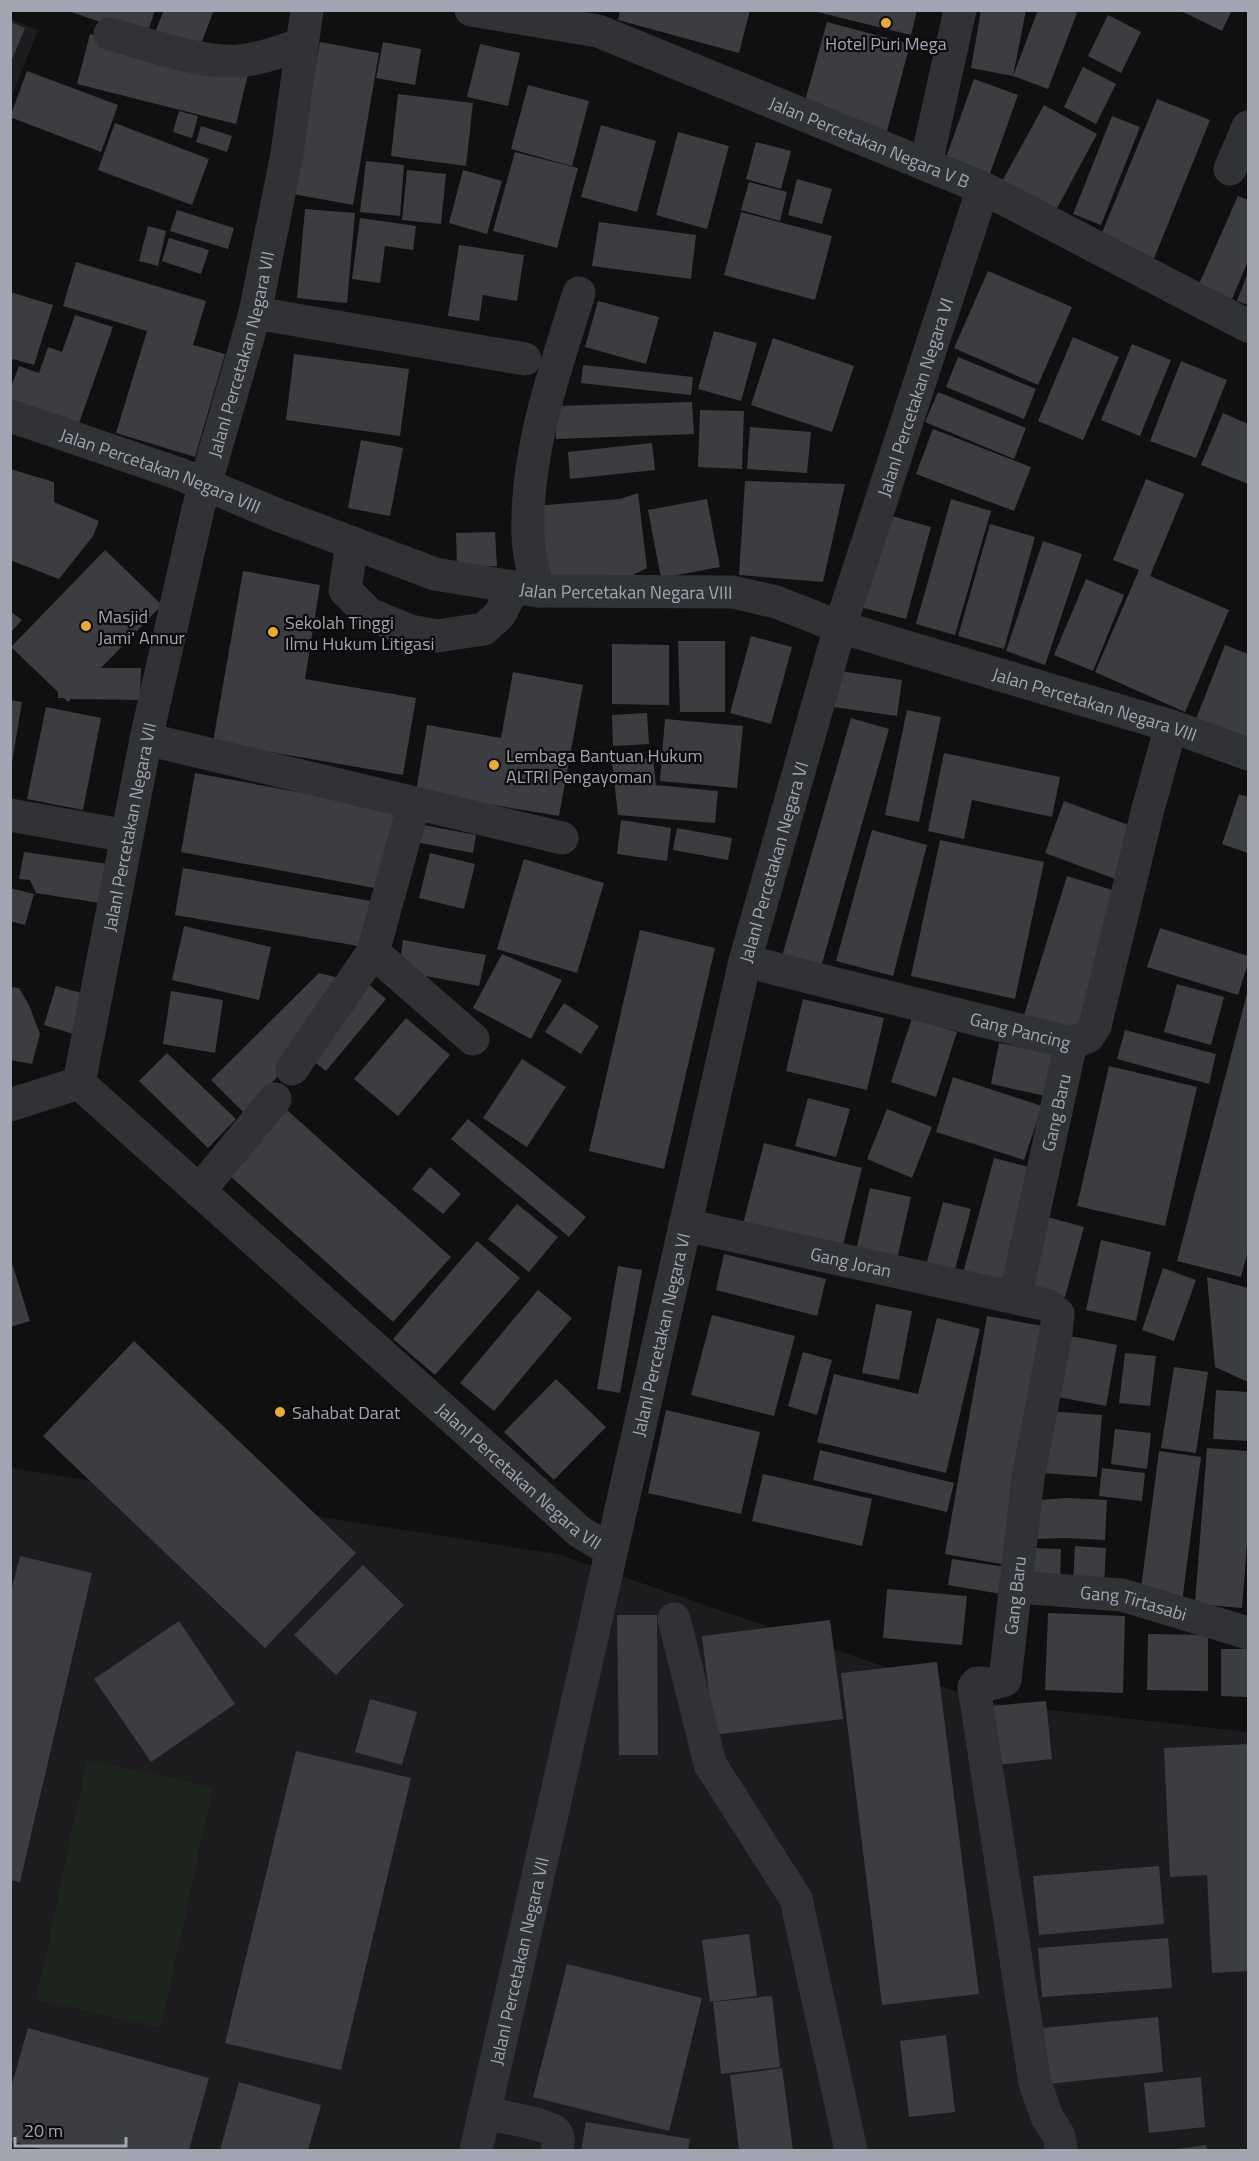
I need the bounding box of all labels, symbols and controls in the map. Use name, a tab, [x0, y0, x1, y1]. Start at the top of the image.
marker: Hotel Puri Mega	[879, 16, 893, 30]
place label: Hotel Puri Mega	[825, 30, 947, 57]
street label: Jalan Percetakan Negara V B	[765, 89, 974, 195]
street label: Jalanl Percetakan Negara VII	[200, 249, 281, 460]
street label: Jalanl Percetakan Negara VI	[870, 294, 960, 500]
street label: Jalan Percetakan Negara VIII	[56, 421, 265, 520]
street label: Jalan Percetakan Negara VIII	[518, 575, 732, 605]
place label: Masjid Jami' Annur	[98, 603, 185, 651]
place label: Sekolah Tinggi Ilmu Hukum Litigasi	[285, 609, 434, 657]
marker: Masjid Jami' Annur	[79, 619, 93, 633]
marker: Sekolah Tinggi Ilmu Hukum Litigasi	[266, 625, 280, 639]
street label: Jalan Percetakan Negara VIII	[989, 660, 1201, 748]
street label: Jalanl Percetakan Negara VII	[95, 720, 163, 934]
place label: Lembaga Bantuan Hukum ALTRI Pengayoman	[506, 742, 703, 790]
marker: Lembaga Bantuan Hukum ALTRI Pengayoman	[487, 758, 501, 772]
street label: Jalanl Percetakan Negara VI	[732, 758, 815, 966]
street label: Gang Pancing	[967, 1005, 1074, 1056]
street label: Gang Baru	[1034, 1071, 1077, 1154]
street label: Jalanl Percetakan Negara VI	[624, 1230, 697, 1439]
street label: Gang Joran	[808, 1240, 894, 1284]
street label: Jalanl Percetakan Negara VII	[430, 1396, 607, 1556]
place label: Sahabat Darat	[292, 1399, 401, 1426]
marker: Sahabat Darat	[273, 1405, 287, 1419]
street label: Gang Baru	[997, 1555, 1033, 1636]
street label: Gang Tirtasabi	[1079, 1578, 1190, 1627]
street label: Jalanl Percetakan Negara VII	[482, 1854, 555, 2067]
scale bar	[15, 2110, 126, 2148]
text: 20 m	[24, 2117, 63, 2144]

